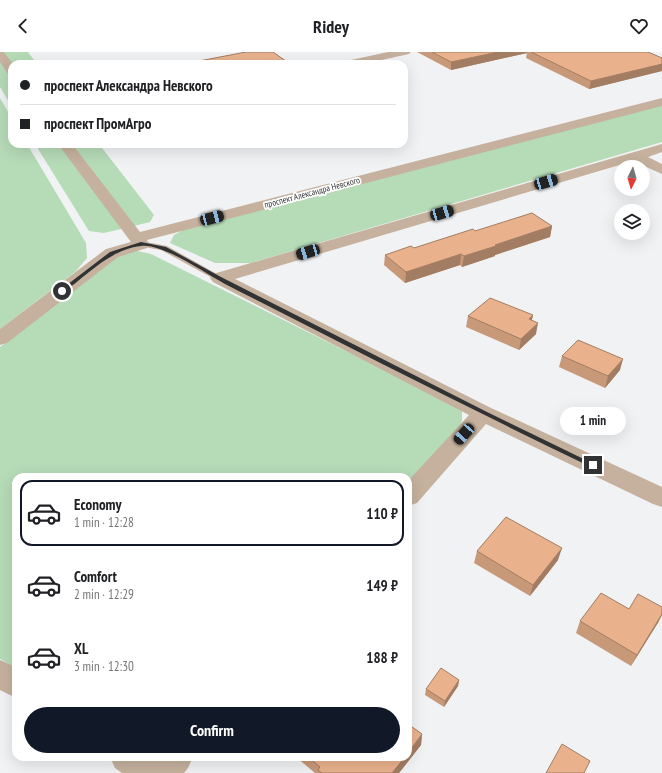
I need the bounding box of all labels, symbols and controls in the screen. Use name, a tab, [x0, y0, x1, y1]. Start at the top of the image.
icon: back	[12, 15, 34, 37]
text: Ridey	[313, 15, 349, 38]
icon: heart	[628, 15, 650, 37]
text: проспект Александра Невского	[44, 76, 213, 95]
text: проспект ПромАгро	[44, 114, 151, 133]
north arrow	[614, 160, 650, 196]
map controls	[614, 160, 650, 240]
car	[533, 173, 559, 191]
street label: проспект Александра Невского	[263, 174, 361, 210]
car	[429, 204, 455, 222]
button: layers	[614, 204, 650, 240]
car	[199, 209, 225, 227]
car	[295, 243, 321, 261]
route start	[53, 282, 71, 300]
callout: 1 min	[560, 407, 626, 435]
text: 1 min	[580, 412, 606, 429]
car	[452, 421, 476, 447]
route end	[584, 456, 602, 474]
icon: car	[26, 495, 62, 531]
text: Economy	[74, 495, 122, 514]
text: 110 ₽	[366, 504, 398, 523]
text: 1 min · 12:28	[74, 514, 134, 531]
icon: car	[26, 567, 62, 603]
text: Comfort	[74, 567, 117, 586]
text: 149 ₽	[366, 576, 398, 595]
text: 2 min · 12:29	[74, 586, 134, 603]
icon: car	[26, 639, 62, 675]
text: XL	[74, 639, 88, 658]
text: 188 ₽	[366, 648, 398, 667]
text: 3 min · 12:30	[74, 658, 134, 675]
button: Confirm	[24, 707, 400, 753]

